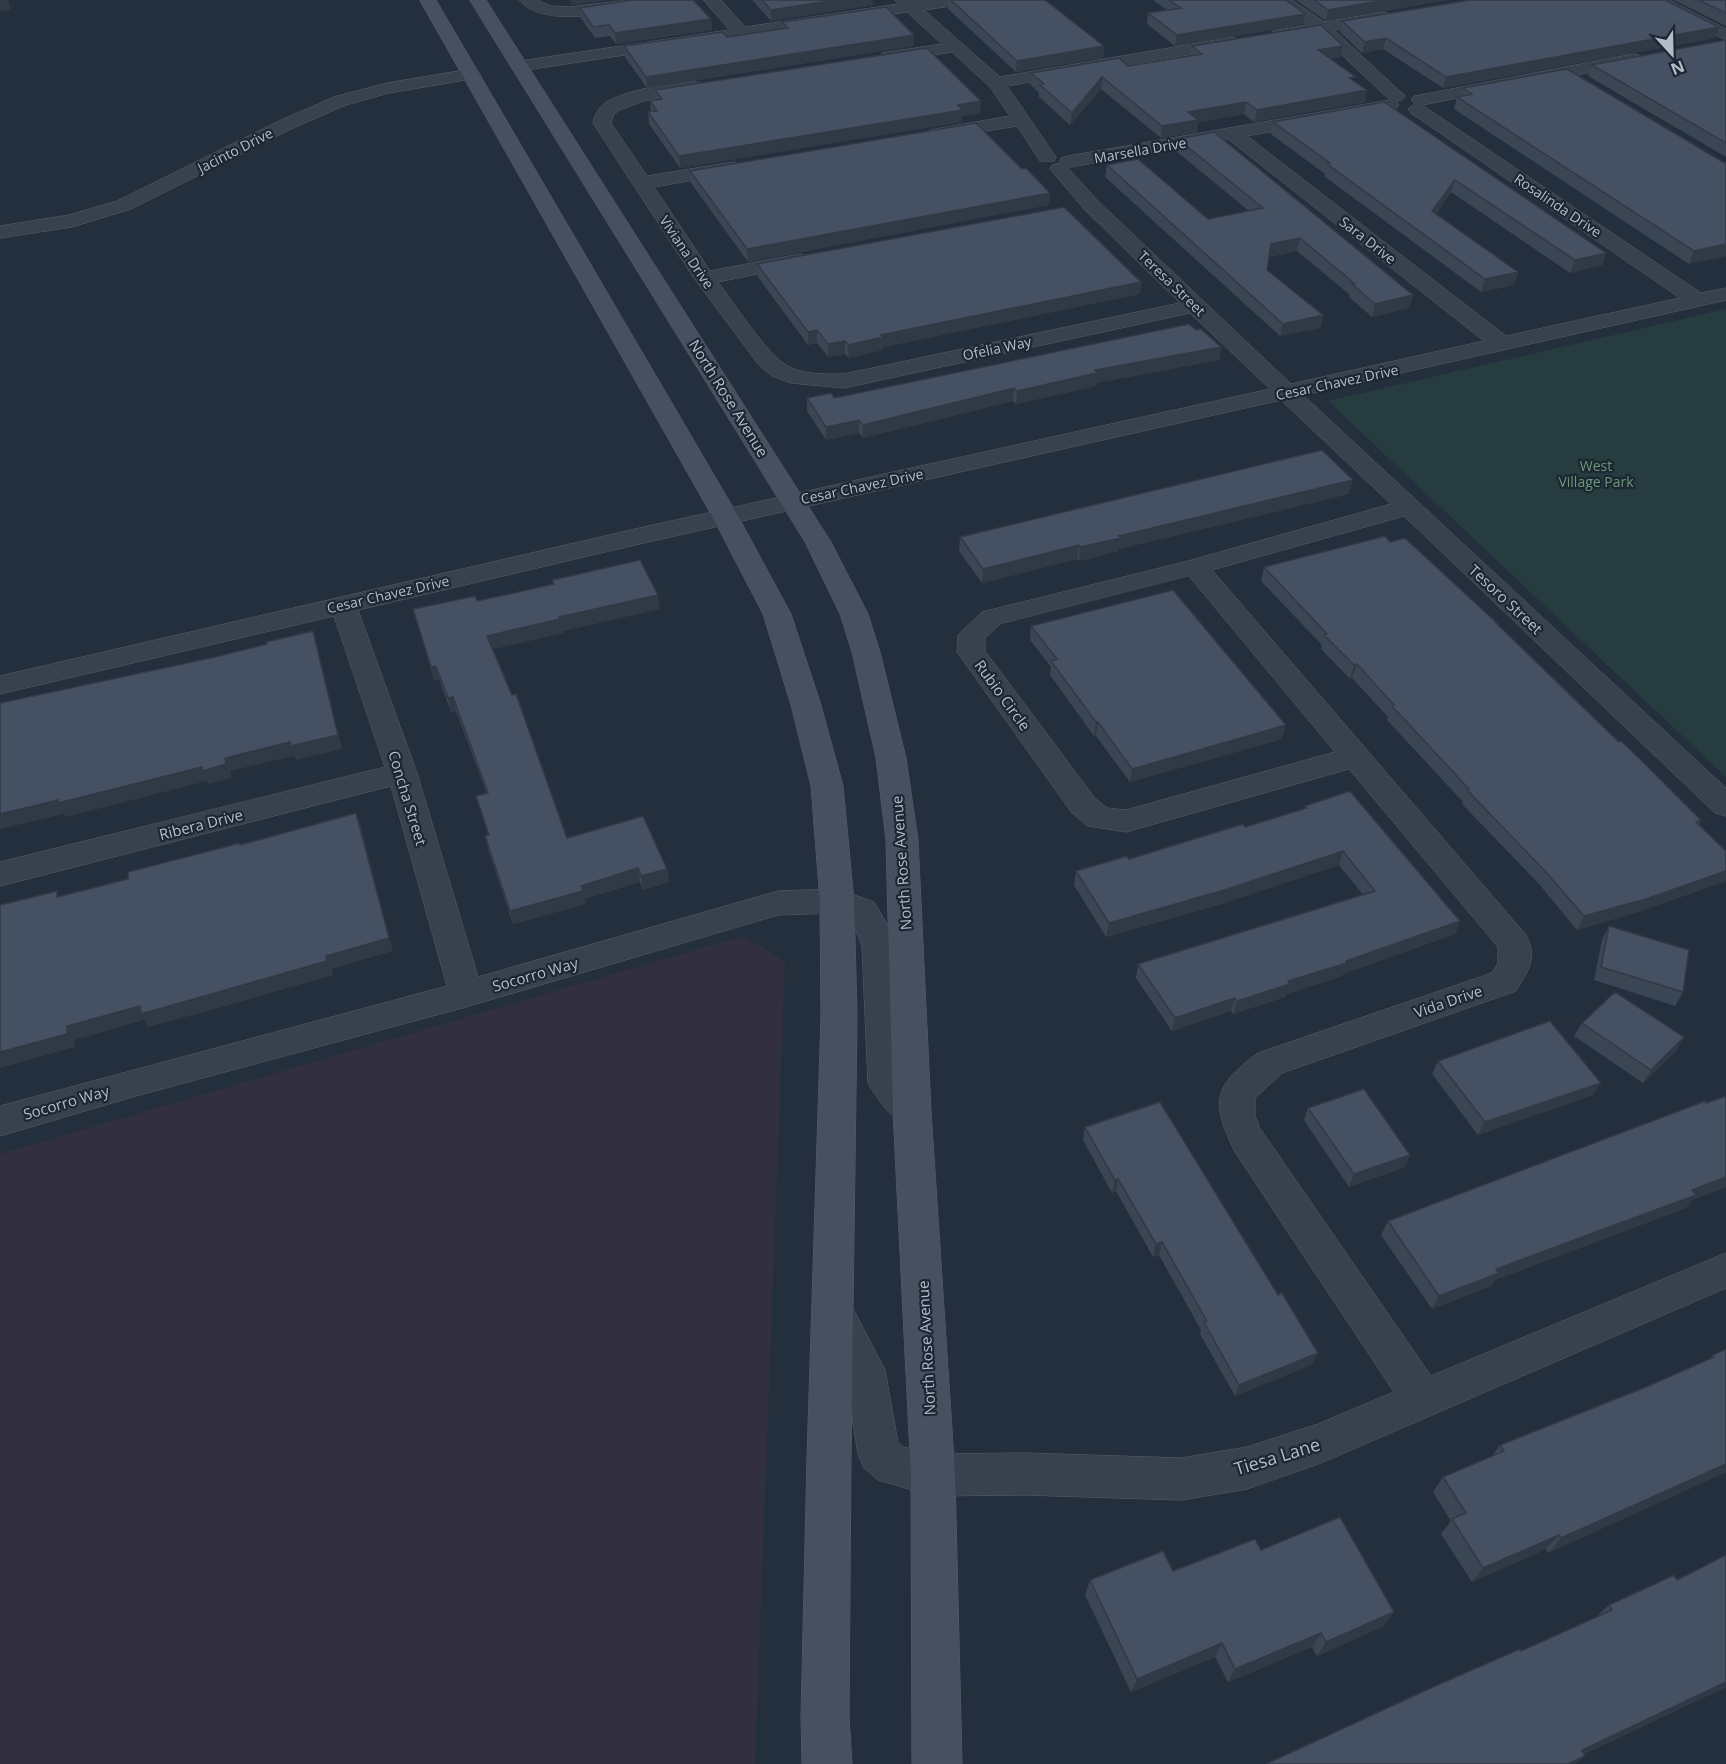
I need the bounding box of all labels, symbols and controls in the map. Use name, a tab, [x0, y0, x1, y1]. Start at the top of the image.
north arrow	[1642, 24, 1702, 84]
text: N	[1667, 55, 1688, 81]
street label: Jacinto Drive	[193, 123, 276, 178]
street label: Marsella Drive	[1092, 133, 1188, 167]
street label: Rosalinda Drive	[1511, 169, 1605, 241]
street label: Viviana Drive	[656, 212, 719, 292]
street label: Sara Drive	[1336, 212, 1400, 268]
street label: Teresa Street	[1134, 246, 1210, 320]
street label: Ofelia Way	[961, 331, 1034, 365]
street label: North Rose Avenue	[685, 336, 773, 460]
street label: Cesar Chavez Drive	[1274, 360, 1400, 404]
park label: West Village Park	[1558, 456, 1634, 491]
street label: Cesar Chavez Drive	[799, 464, 925, 508]
street label: Tesoro Street	[1465, 560, 1547, 638]
street label: Cesar Chavez Drive	[325, 571, 451, 617]
street label: Rubio Circle	[970, 656, 1036, 734]
street label: Concha Street	[384, 748, 432, 848]
street label: North Rose Avenue	[886, 795, 916, 931]
street label: Ribera Drive	[157, 804, 245, 844]
street label: Socorro Way	[490, 952, 581, 996]
street label: Vida Drive	[1411, 980, 1485, 1022]
street label: Socorro Way	[21, 1080, 112, 1124]
street label: North Rose Avenue	[912, 1280, 940, 1416]
street label: Tiesa Lane	[1231, 1432, 1323, 1480]

